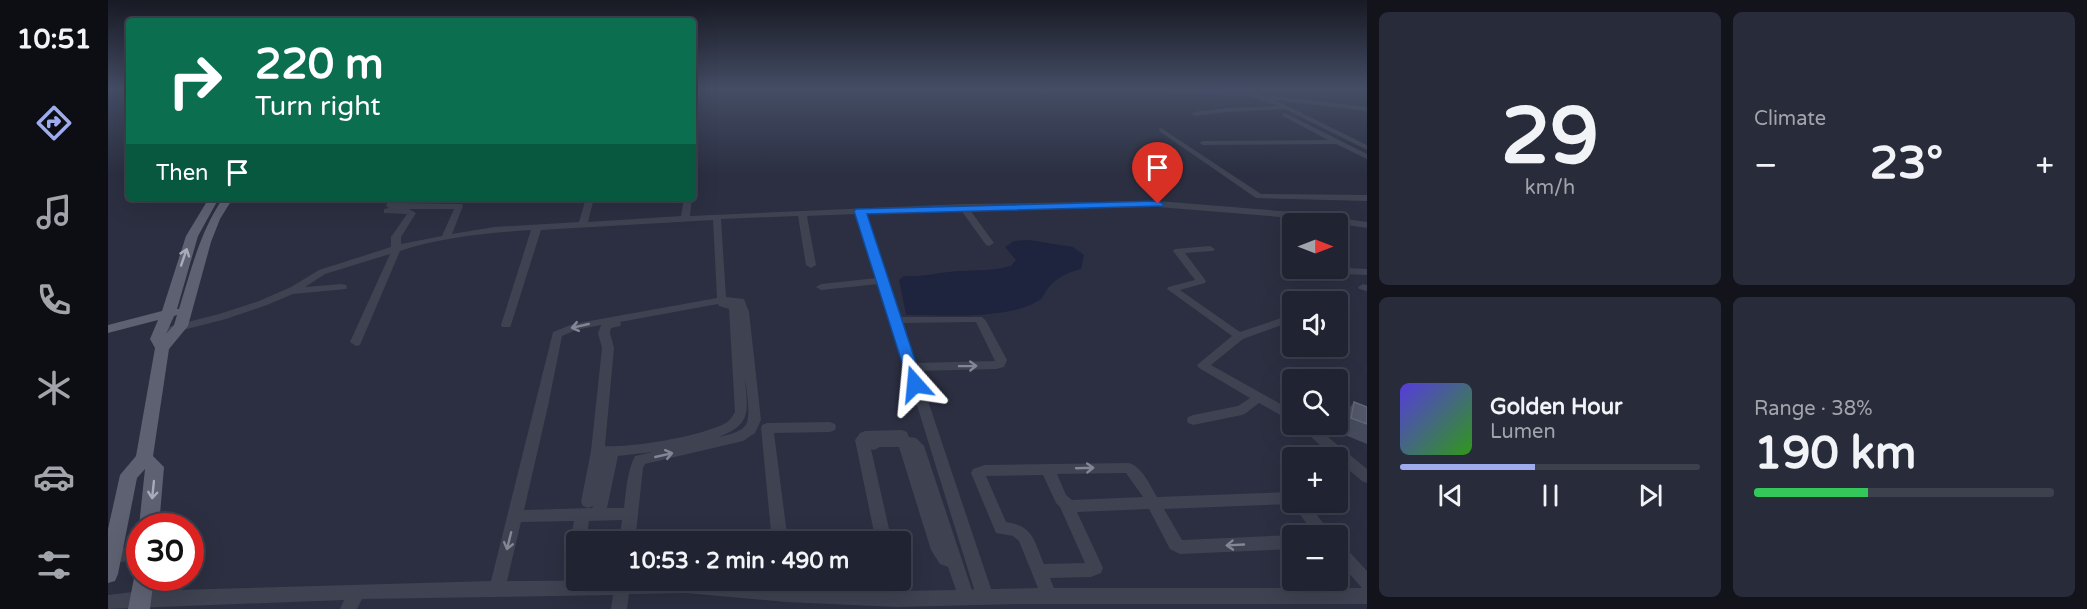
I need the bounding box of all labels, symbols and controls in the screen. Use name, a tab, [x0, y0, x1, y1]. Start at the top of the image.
text: 10:51	[17, 23, 91, 56]
text: 220 m	[255, 39, 384, 90]
icon: right	[156, 42, 234, 120]
text: Turn right	[255, 90, 381, 123]
text: 29	[1501, 90, 1599, 184]
icon: directions	[33, 102, 75, 144]
text: Climate	[1754, 107, 1826, 131]
text: 23°	[1870, 137, 1943, 191]
pin	[1132, 142, 1183, 204]
text: −	[1754, 146, 1778, 185]
text: +	[2035, 146, 2054, 185]
icon: arrive	[1141, 151, 1174, 184]
icon: arrive	[221, 156, 254, 189]
text: Then	[156, 160, 209, 186]
text: km/h	[1525, 176, 1575, 200]
icon: music	[33, 191, 75, 233]
north arrow	[1282, 213, 1348, 279]
map controls	[1282, 213, 1348, 591]
one-way arrow	[179, 248, 190, 267]
icon: phone	[33, 279, 75, 321]
button: sound	[1282, 291, 1348, 357]
one-way arrow	[571, 321, 590, 332]
position arrow	[883, 352, 947, 416]
one-way arrow	[957, 360, 977, 371]
icon: climate	[33, 367, 75, 409]
button: search	[1282, 369, 1348, 435]
text: Golden Hour	[1490, 394, 1622, 420]
text: Range · 38%	[1754, 397, 1873, 421]
text: Lumen	[1490, 420, 1556, 444]
text: 190 km	[1754, 427, 1916, 481]
button: +	[1282, 447, 1348, 513]
one-way arrow	[654, 449, 673, 461]
icon: car	[33, 456, 75, 498]
one-way arrow	[1074, 462, 1094, 473]
one-way arrow	[147, 479, 158, 499]
icon: previous	[1434, 479, 1467, 512]
icon: pause	[1534, 479, 1567, 512]
icon: next	[1634, 479, 1667, 512]
speed limit sign: 30	[126, 513, 204, 591]
button: −	[1282, 525, 1348, 591]
one-way arrow	[503, 531, 515, 550]
one-way arrow	[1225, 540, 1245, 551]
icon: filters	[33, 544, 75, 586]
text: 10:53 · 2 min · 490 m	[628, 548, 849, 574]

